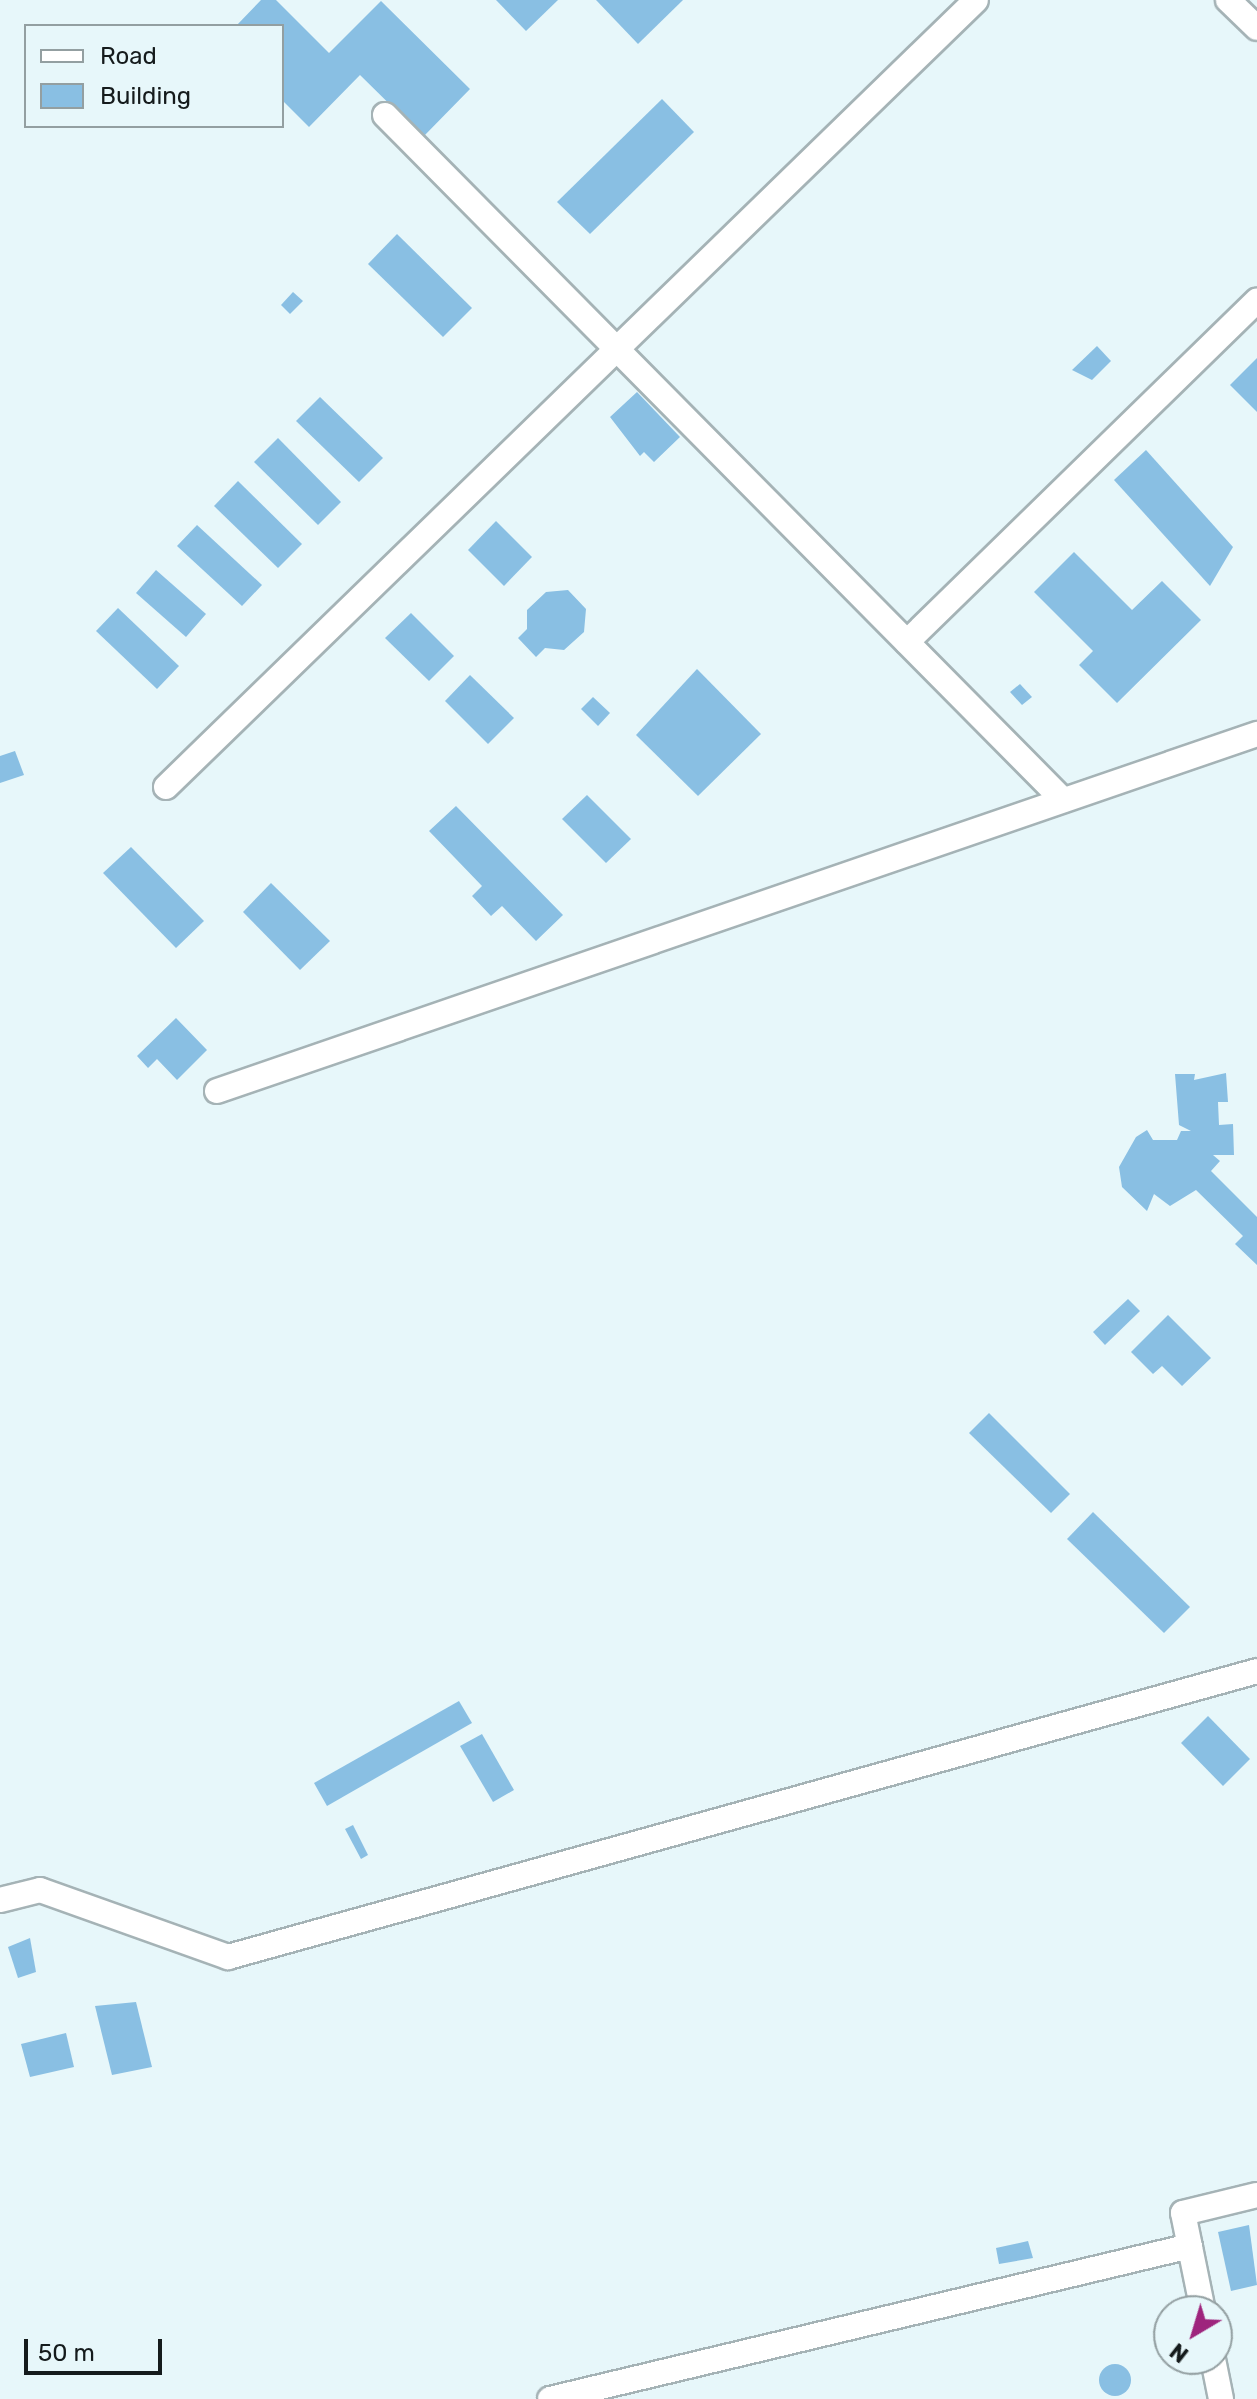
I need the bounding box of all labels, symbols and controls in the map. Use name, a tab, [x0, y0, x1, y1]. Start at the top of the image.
legend	[24, 24, 284, 128]
text: Road	[100, 42, 157, 70]
text: Building	[100, 82, 191, 110]
north arrow	[1153, 2295, 1233, 2375]
scale bar	[28, 2323, 166, 2373]
text: N	[1165, 2337, 1194, 2368]
text: 50 m	[38, 2339, 95, 2367]

